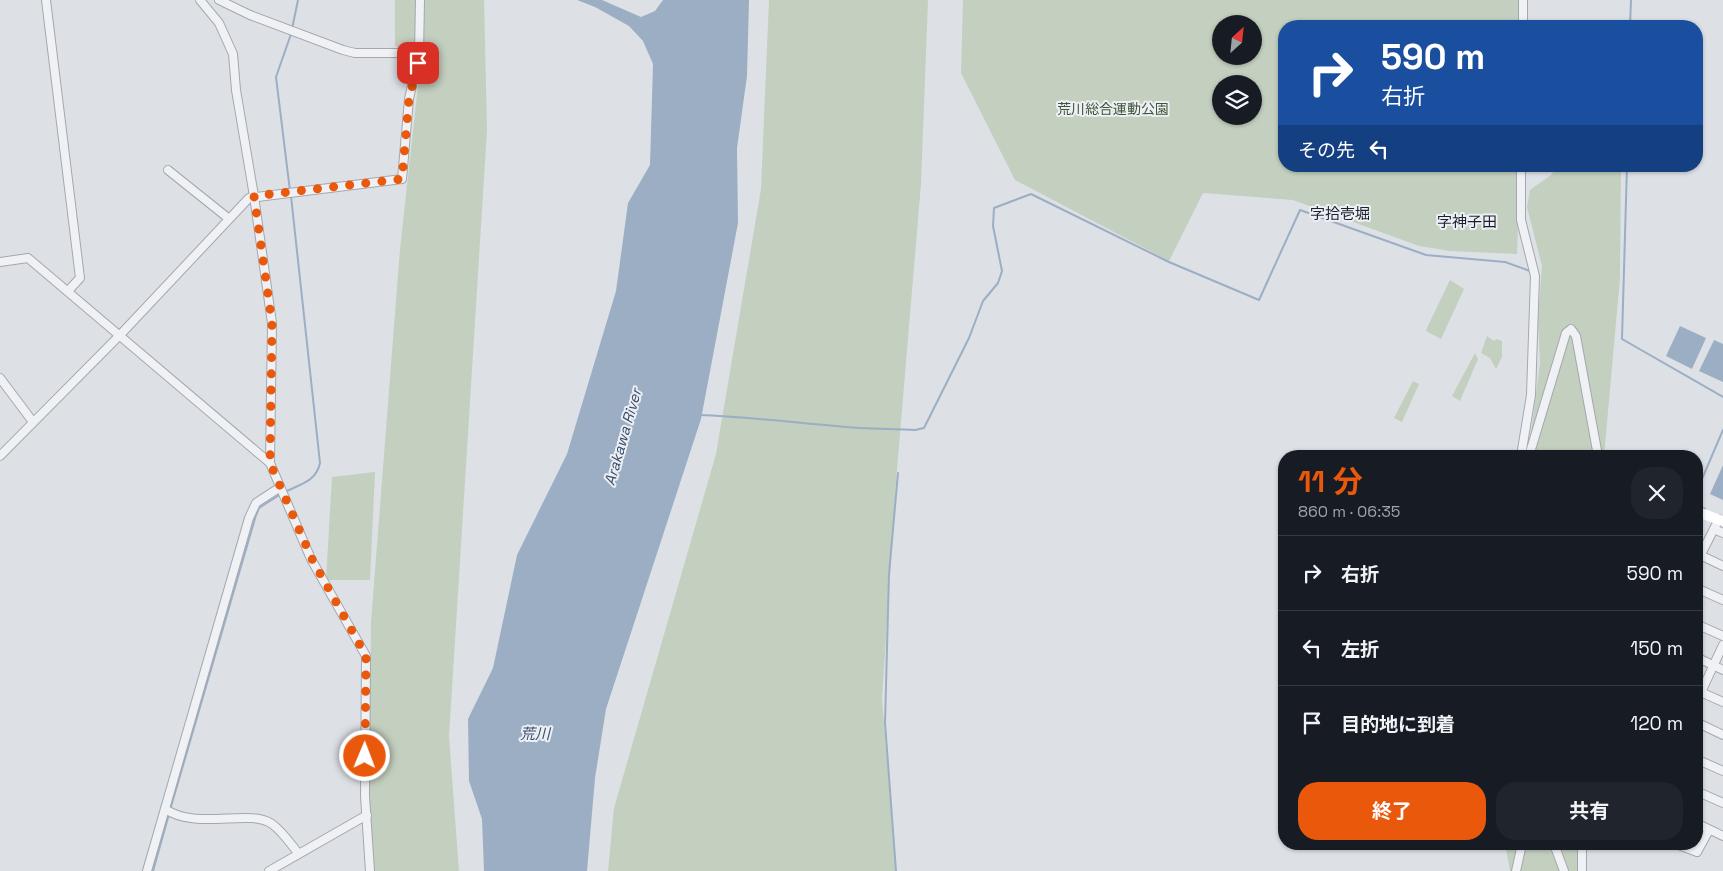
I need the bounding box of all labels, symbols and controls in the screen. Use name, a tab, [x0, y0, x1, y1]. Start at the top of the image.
north arrow	[1212, 15, 1262, 65]
map controls	[1212, 15, 1262, 125]
text: 590 m	[1381, 35, 1485, 79]
icon: right	[1298, 40, 1363, 105]
pin	[397, 42, 439, 84]
icon: arrive	[404, 49, 432, 77]
button: layers	[1212, 75, 1262, 125]
text: 右折	[1381, 82, 1425, 110]
park label: 荒川総合運動公園	[1057, 100, 1169, 118]
icon: left	[1365, 135, 1393, 163]
text: その先	[1298, 138, 1355, 163]
district label: 字拾壱堀	[1310, 204, 1370, 223]
district label: 字神子田	[1437, 212, 1497, 231]
water label: Arakawa River	[600, 385, 646, 487]
text: 11 分	[1298, 462, 1363, 501]
button: close	[1631, 467, 1683, 519]
text: 860 m · 06:35	[1298, 501, 1400, 522]
icon: right	[1298, 559, 1326, 587]
text: 590 m	[1627, 561, 1683, 586]
text: 右折	[1341, 562, 1379, 587]
icon: left	[1298, 634, 1326, 662]
text: 150 m	[1630, 636, 1683, 661]
text: 左折	[1341, 637, 1379, 662]
icon: arrive	[1298, 709, 1326, 737]
text: 120 m	[1630, 711, 1683, 736]
text: 目的地に到着	[1341, 712, 1455, 737]
water label: 荒川	[520, 724, 552, 743]
position arrow	[338, 729, 390, 781]
button: 終了	[1298, 782, 1486, 840]
button: 共有	[1496, 782, 1683, 840]

